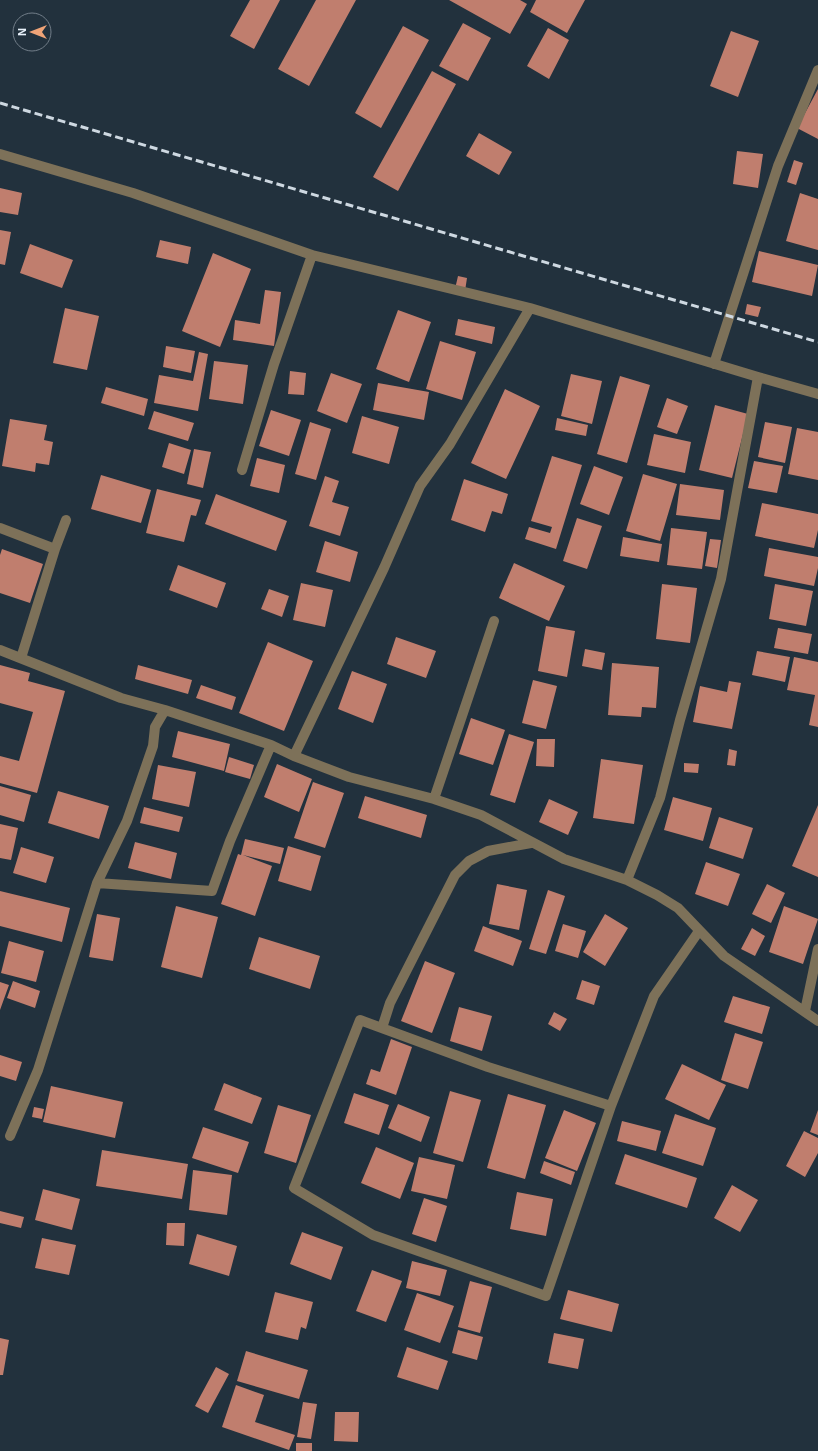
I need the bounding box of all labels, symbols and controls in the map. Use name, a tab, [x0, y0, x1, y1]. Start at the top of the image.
north arrow	[12, 12, 52, 52]
text: N	[16, 28, 28, 36]

